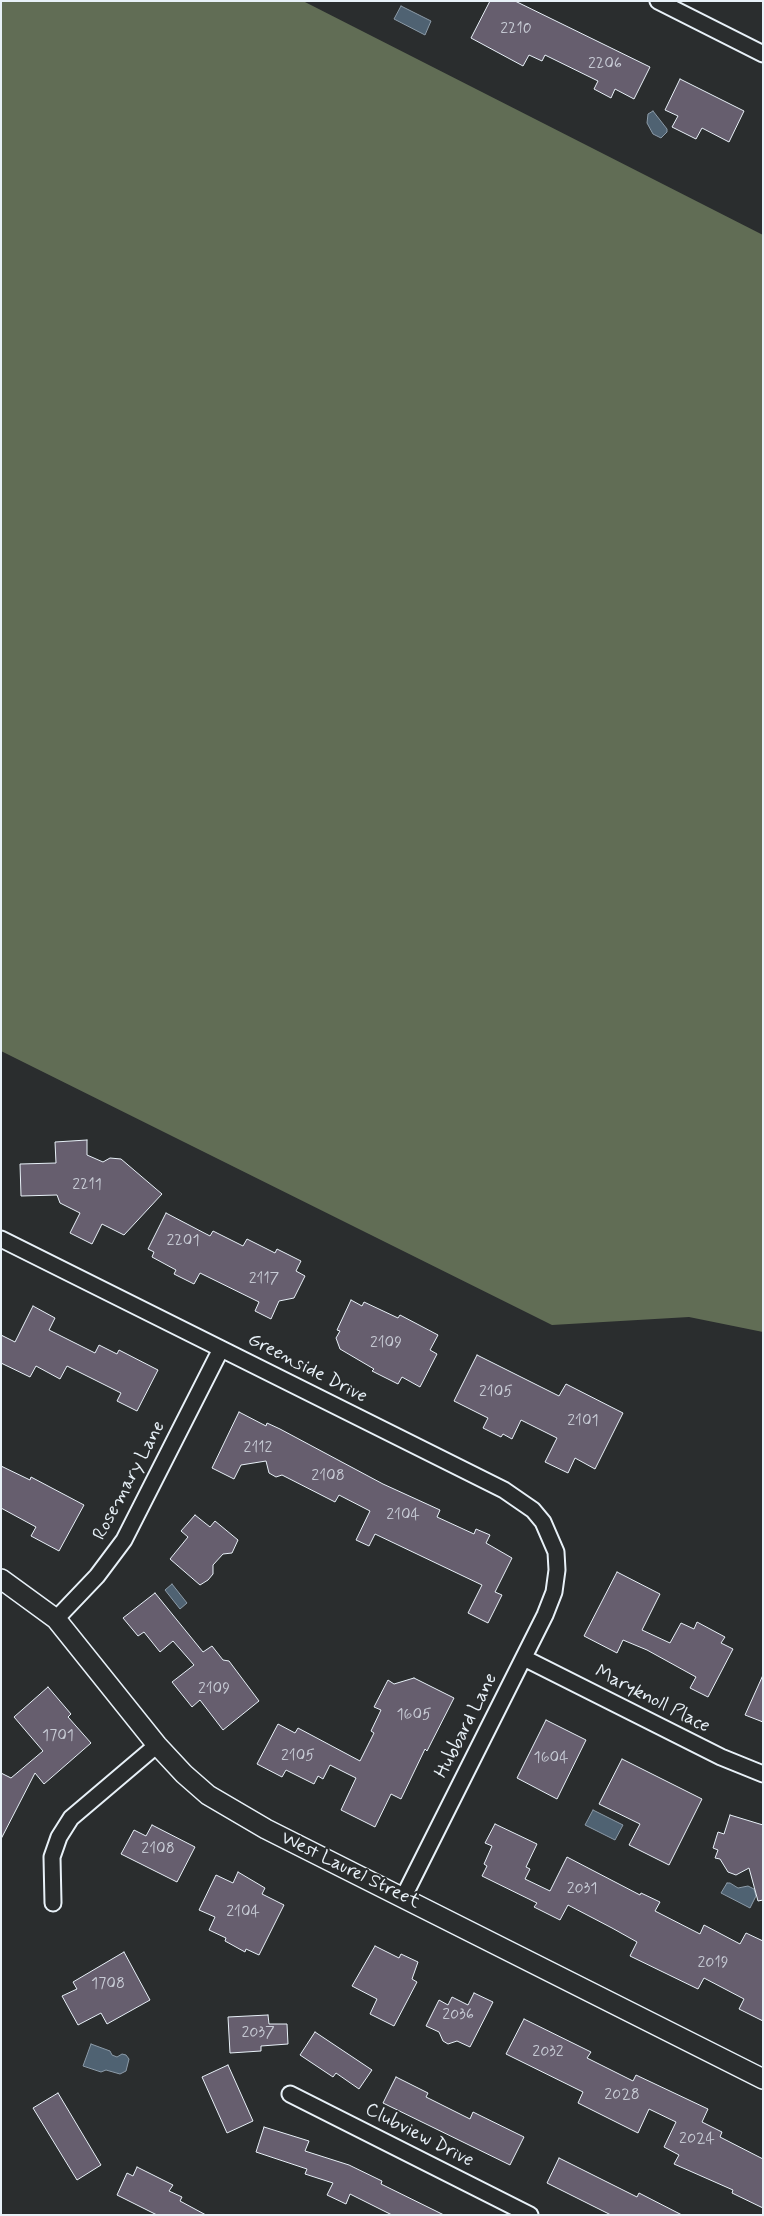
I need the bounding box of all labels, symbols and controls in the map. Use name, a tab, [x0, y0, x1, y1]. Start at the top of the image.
house number: 2210	[500, 20, 532, 40]
house number: 2206	[588, 55, 622, 75]
house number: 2211	[72, 1176, 102, 1196]
house number: 2201	[166, 1232, 200, 1252]
house number: 2117	[249, 1270, 279, 1290]
street label: Greenside Drive	[243, 1329, 371, 1409]
house number: 2109	[370, 1334, 402, 1354]
house number: 2105	[479, 1383, 513, 1403]
house number: 2101	[567, 1412, 599, 1432]
street label: Rosemary Lane	[89, 1417, 171, 1545]
house number: 2112	[244, 1439, 272, 1459]
house number: 2108	[311, 1467, 345, 1487]
house number: 2104	[386, 1506, 420, 1526]
street label: Maryknoll Place	[591, 1661, 713, 1739]
street label: Hubbard Lane	[431, 1670, 503, 1782]
house number: 2109	[198, 1680, 230, 1700]
house number: 1605	[396, 1706, 432, 1726]
house number: 1701	[42, 1727, 74, 1747]
house number: 2105	[281, 1747, 315, 1767]
house number: 1604	[534, 1749, 568, 1769]
street label: West Laurel Street	[277, 1828, 423, 1914]
house number: 2108	[141, 1840, 175, 1860]
house number: 2031	[567, 1880, 597, 1900]
house number: 2104	[226, 1903, 260, 1923]
house number: 2019	[697, 1954, 729, 1974]
house number: 1708	[91, 1975, 125, 1995]
house number: 2036	[442, 2006, 474, 2026]
house number: 2037	[241, 2024, 275, 2044]
house number: 2032	[532, 2043, 564, 2063]
house number: 2028	[604, 2086, 640, 2106]
street label: Clubview Drive	[361, 2099, 477, 2173]
house number: 2024	[679, 2130, 715, 2150]

